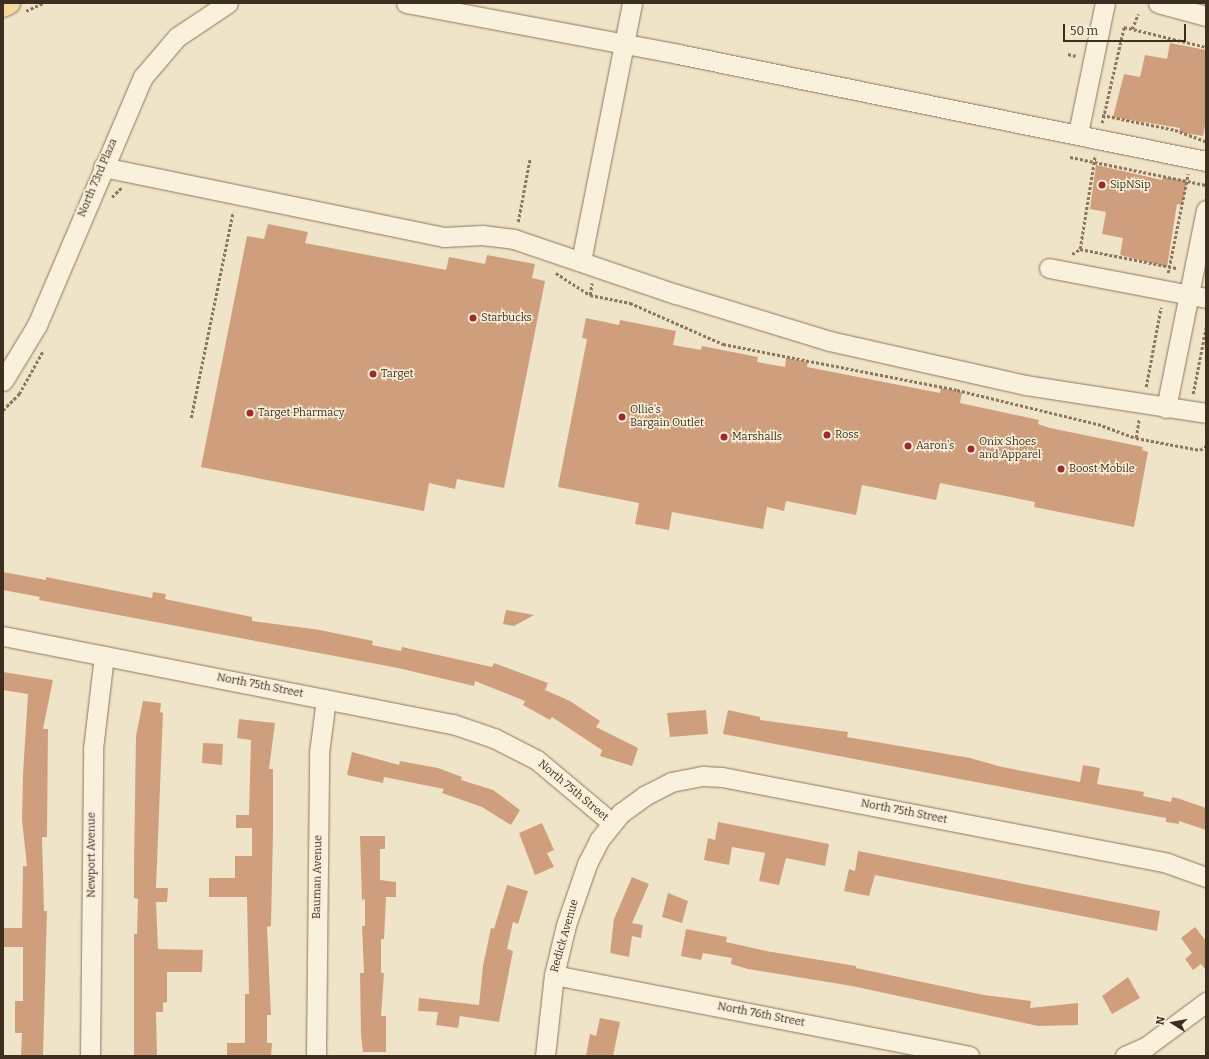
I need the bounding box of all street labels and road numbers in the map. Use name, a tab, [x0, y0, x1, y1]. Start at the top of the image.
street label: North 73rd Plaza	[76, 137, 120, 219]
street label: North 75th Street	[216, 671, 304, 701]
street label: North 75th Street	[535, 758, 611, 824]
street label: North 75th Street	[860, 797, 948, 827]
street label: Newport Avenue	[85, 812, 99, 898]
street label: Bauman Avenue	[311, 835, 325, 919]
street label: Redick Avenue	[548, 898, 582, 974]
street label: North 76th Street	[716, 1000, 806, 1030]

